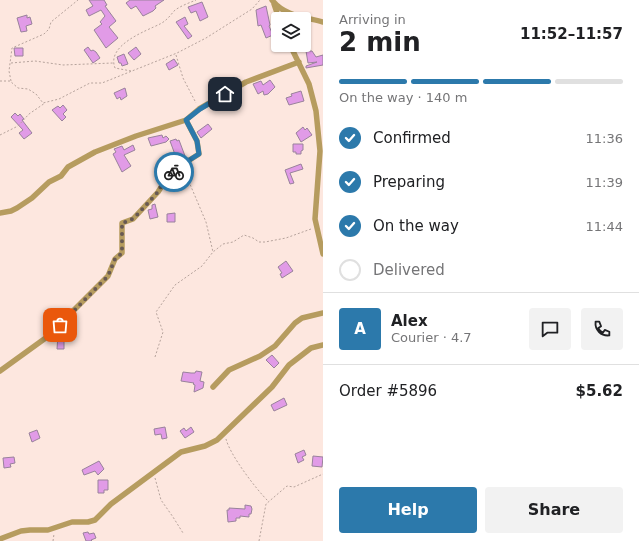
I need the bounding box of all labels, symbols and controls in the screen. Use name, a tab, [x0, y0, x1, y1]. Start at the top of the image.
map controls	[271, 12, 311, 52]
button: layers	[271, 12, 311, 52]
text: Arriving in	[339, 12, 406, 27]
text: 11:52–11:57	[520, 25, 623, 43]
text: 2 min	[339, 27, 421, 57]
pin	[208, 77, 242, 111]
icon: home	[214, 83, 236, 105]
text: On the way · 140 m	[339, 90, 467, 105]
icon: check	[339, 127, 361, 149]
text: Confirmed	[373, 129, 451, 147]
text: 11:36	[586, 131, 623, 146]
courier	[154, 152, 194, 192]
icon: bike	[163, 161, 185, 183]
icon: check	[339, 171, 361, 193]
text: Preparing	[373, 173, 445, 191]
text: 11:39	[586, 175, 623, 190]
icon: check	[339, 215, 361, 237]
text: On the way	[373, 217, 459, 235]
text: 11:44	[586, 219, 623, 234]
text: Delivered	[373, 261, 445, 279]
pin	[43, 308, 77, 342]
button: chat	[529, 308, 571, 350]
button: phone	[581, 308, 623, 350]
text: Alex	[391, 312, 428, 330]
icon: bag	[49, 314, 71, 336]
text: A	[354, 320, 366, 338]
text: Courier · 4.7	[391, 330, 472, 345]
text: Order #5896	[339, 382, 437, 400]
text: $5.62	[576, 382, 623, 400]
button: Help	[339, 487, 477, 533]
button: Share	[485, 487, 623, 533]

